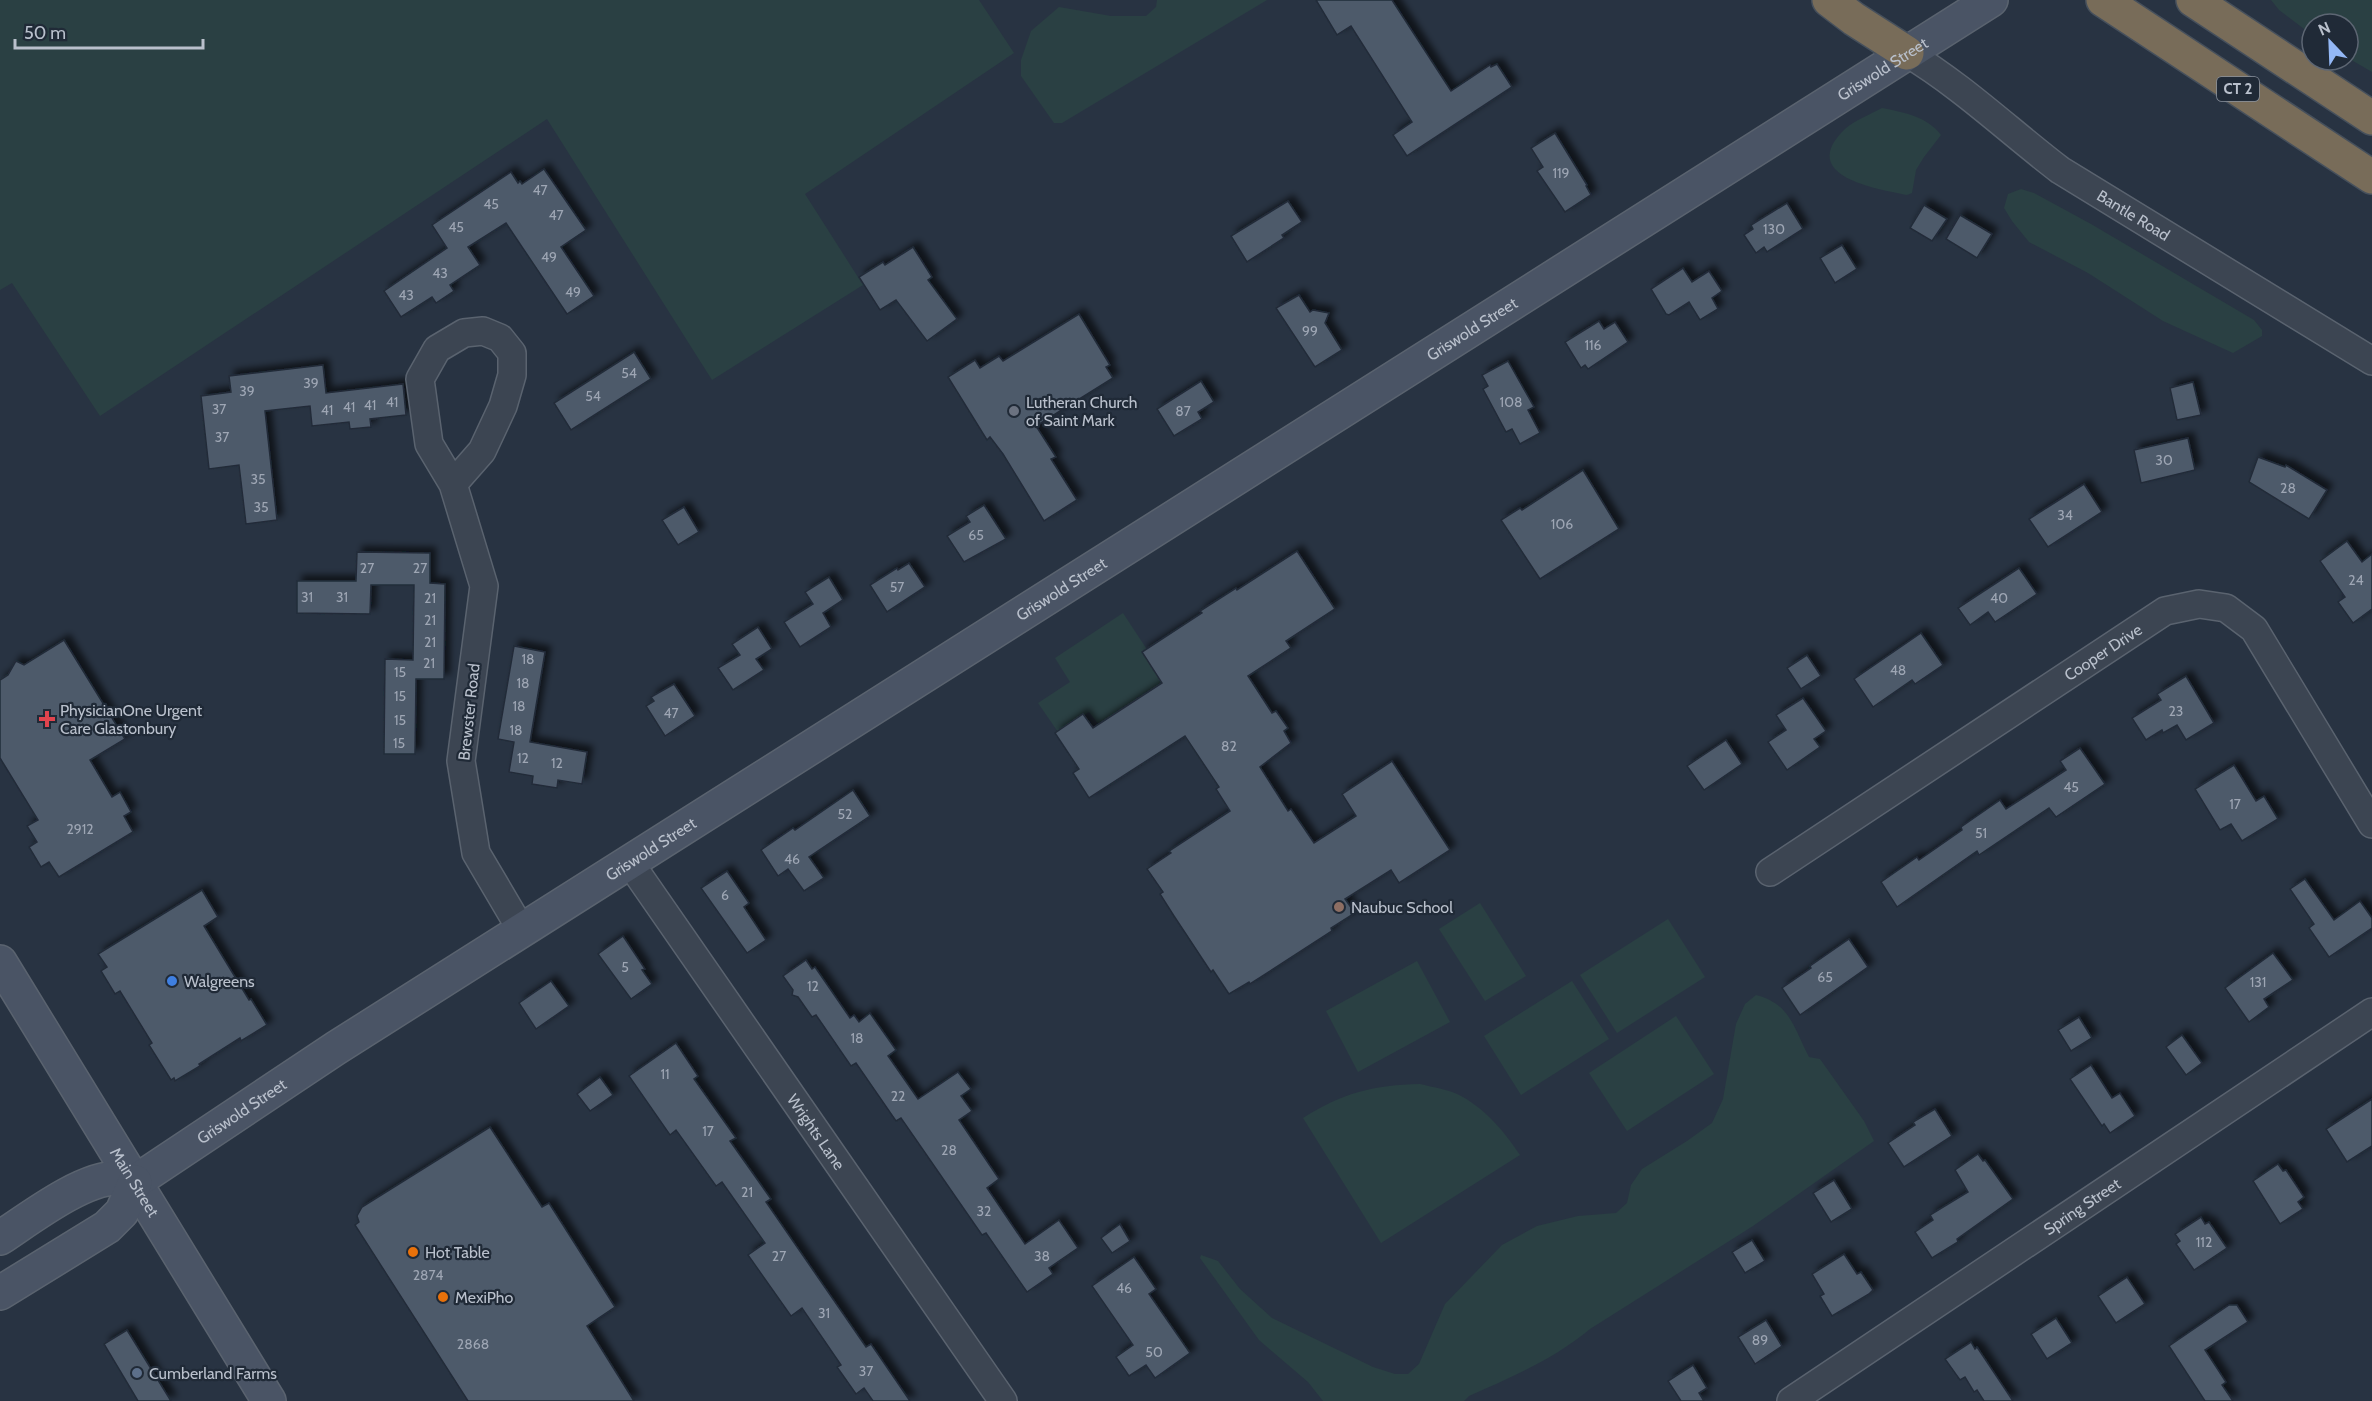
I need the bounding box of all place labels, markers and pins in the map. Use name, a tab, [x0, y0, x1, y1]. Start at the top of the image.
place label: Lutheran Church of Saint Mark	[1026, 393, 1137, 430]
marker: Lutheran Church of Saint Mark	[1007, 404, 1021, 418]
place label: PhysicianOne Urgent Care Glastonbury	[60, 701, 203, 738]
marker: PhysicianOne Urgent Care Glastonbury	[38, 710, 56, 728]
place label: Naubuc School	[1351, 898, 1453, 917]
marker: Naubuc School	[1332, 900, 1346, 914]
place label: Walgreens	[184, 972, 255, 991]
marker: Walgreens	[165, 974, 179, 988]
place label: Hot Table	[425, 1243, 490, 1262]
marker: Hot Table	[406, 1245, 420, 1259]
place label: MexiPho	[455, 1288, 513, 1307]
marker: MexiPho	[436, 1290, 450, 1304]
place label: Cumberland Farms	[149, 1364, 277, 1383]
marker: Cumberland Farms	[130, 1366, 144, 1380]

